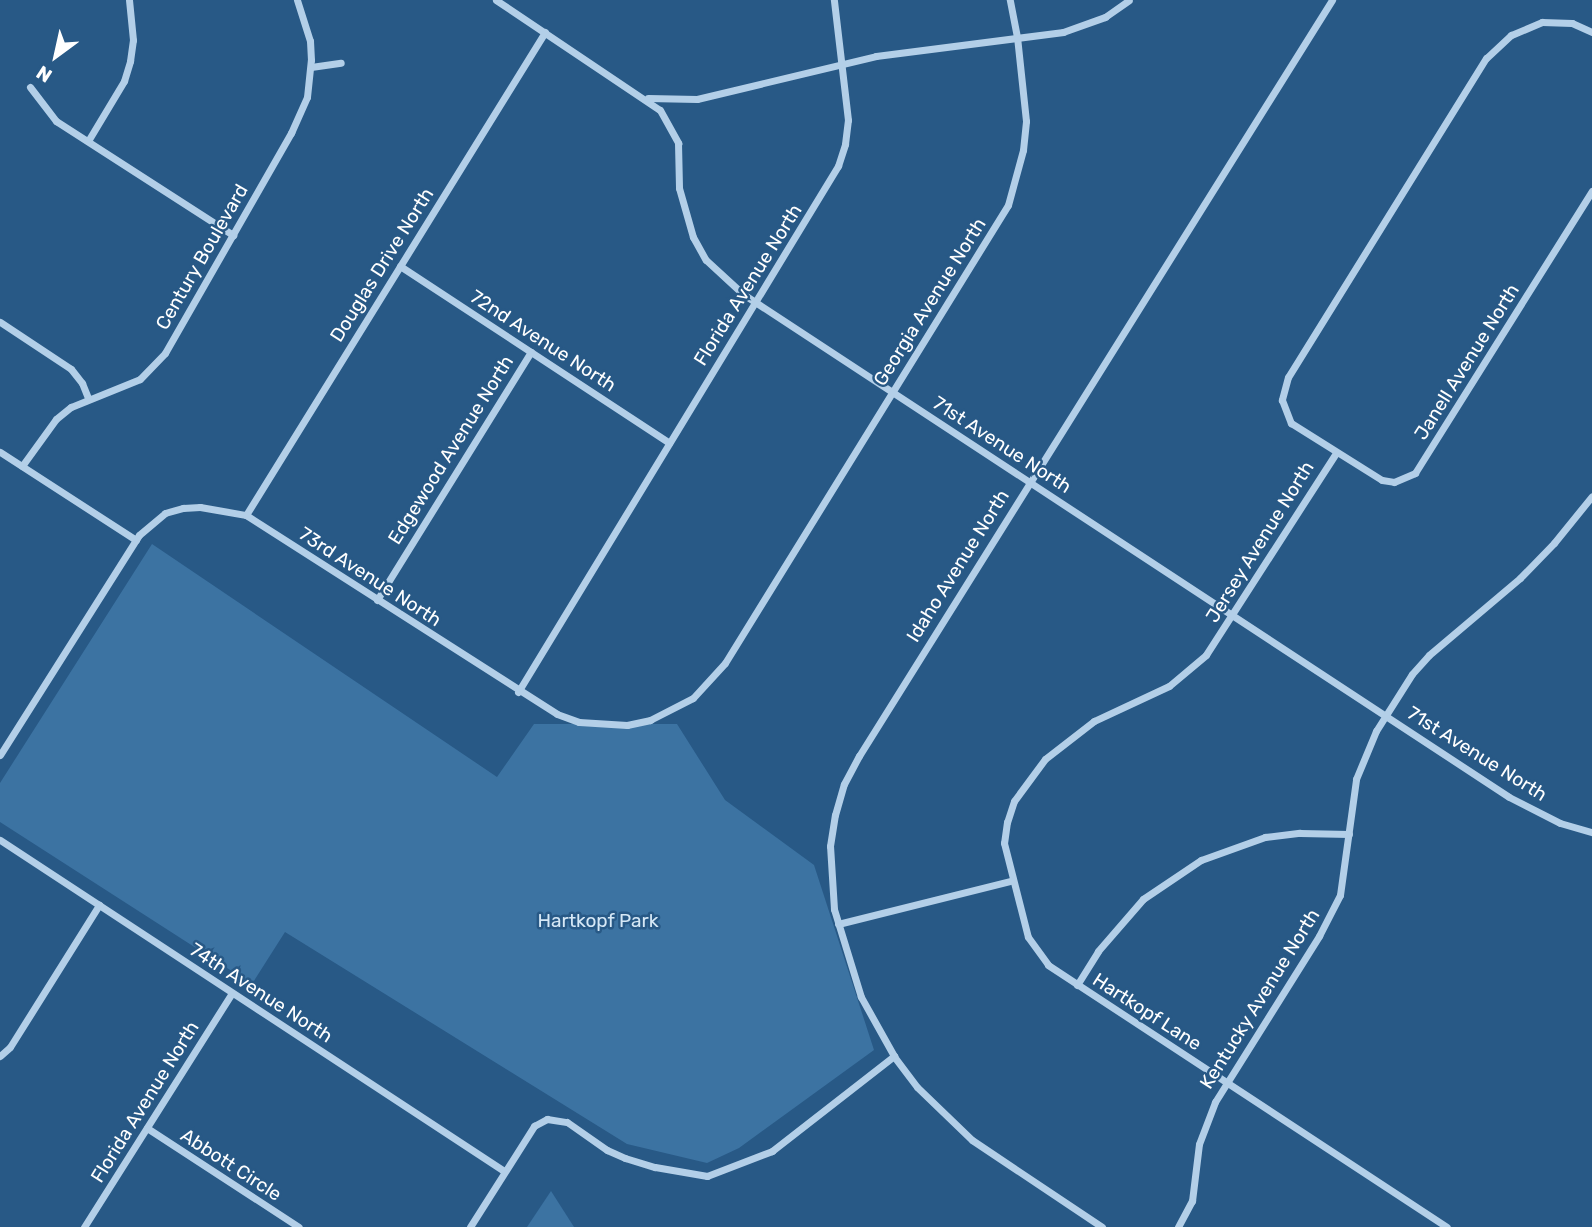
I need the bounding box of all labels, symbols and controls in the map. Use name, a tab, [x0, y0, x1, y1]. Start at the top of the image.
north arrow	[21, 21, 91, 91]
text: N	[32, 61, 56, 87]
street label: Century Boulevard	[151, 180, 253, 334]
street label: Douglas Drive North	[325, 184, 439, 346]
street label: Florida Avenue North	[689, 200, 807, 370]
street label: Georgia Avenue North	[869, 214, 991, 390]
street label: Janell Avenue North	[1410, 280, 1524, 444]
street label: 72nd Avenue North	[466, 285, 620, 397]
street label: Edgewood Avenue North	[383, 351, 519, 549]
street label: 71st Avenue North	[928, 392, 1076, 498]
street label: Jersey Avenue North	[1201, 457, 1319, 627]
street label: Idaho Avenue North	[902, 485, 1014, 647]
street label: 73rd Avenue North	[294, 522, 446, 632]
street label: 71st Avenue North	[1403, 702, 1551, 806]
street label: Kentucky Avenue North	[1195, 904, 1325, 1094]
park label: Hartkopf Park	[537, 910, 659, 932]
street label: 74th Avenue North	[185, 938, 337, 1048]
street label: Hartkopf Lane	[1088, 968, 1206, 1056]
street label: Florida Avenue North	[86, 1017, 204, 1187]
street label: Abbott Circle	[176, 1124, 286, 1206]

